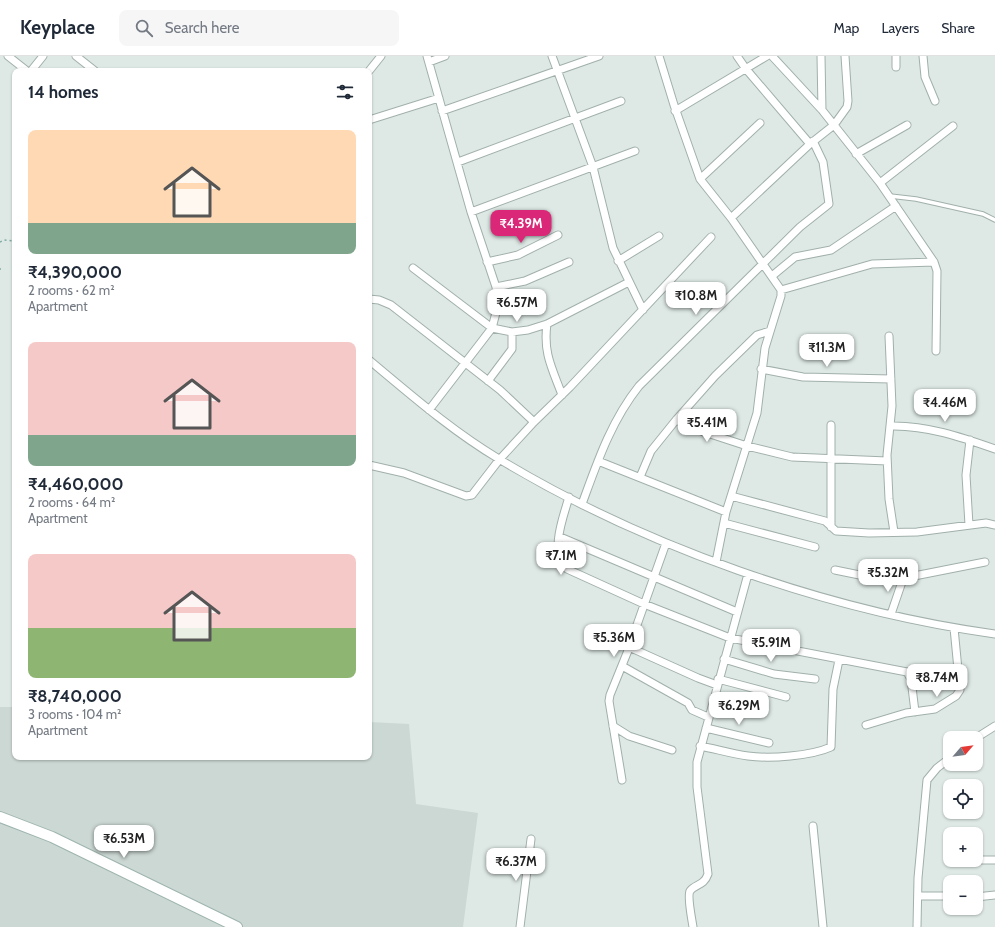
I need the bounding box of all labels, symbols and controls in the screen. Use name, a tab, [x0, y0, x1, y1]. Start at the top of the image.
search box	[119, 10, 399, 46]
text: Keyplace	[20, 16, 95, 39]
icon: search	[133, 17, 155, 39]
text: Search here	[165, 19, 239, 37]
text: Map	[834, 19, 859, 37]
text: Layers	[881, 19, 919, 37]
text: Share	[941, 19, 975, 37]
icon: filters	[334, 81, 356, 103]
text: 14 homes	[28, 82, 98, 102]
icon: home	[156, 156, 228, 228]
pin: ₹4.39M	[488, 210, 554, 244]
text: ₹4.39M	[499, 215, 543, 231]
text: ₹4,390,000	[28, 262, 122, 282]
text: 2 rooms · 62 m²	[28, 282, 115, 298]
pin: ₹10.8M	[663, 282, 729, 316]
text: ₹10.8M	[675, 287, 717, 303]
pin: ₹6.57M	[484, 289, 550, 323]
text: ₹6.57M	[496, 294, 538, 310]
text: Apartment	[28, 298, 88, 314]
pin: ₹11.3M	[794, 334, 860, 368]
text: ₹11.3M	[808, 339, 846, 355]
icon: home	[156, 368, 228, 440]
pin: ₹4.46M	[912, 389, 978, 423]
text: ₹4.46M	[923, 394, 967, 410]
pin: ₹5.41M	[674, 409, 740, 443]
text: ₹5.41M	[687, 414, 727, 430]
text: ₹4,460,000	[28, 474, 124, 494]
text: 2 rooms · 64 m²	[28, 494, 115, 510]
text: Apartment	[28, 510, 88, 526]
pin: ₹7.1M	[533, 542, 589, 576]
text: ₹7.1M	[545, 547, 577, 563]
pin: ₹5.32M	[855, 559, 921, 593]
text: ₹5.32M	[867, 564, 909, 580]
icon: home	[156, 580, 228, 652]
pin: ₹5.36M	[581, 624, 647, 658]
text: ₹5.36M	[593, 629, 635, 645]
pin: ₹5.91M	[738, 629, 804, 663]
text: ₹5.91M	[751, 634, 791, 650]
pin: ₹8.74M	[904, 664, 970, 698]
text: ₹8.74M	[916, 669, 958, 685]
text: ₹8,740,000	[28, 686, 122, 706]
pin: ₹6.29M	[706, 692, 772, 726]
text: ₹6.29M	[718, 697, 760, 713]
text: 3 rooms · 104 m²	[28, 706, 121, 722]
text: Apartment	[28, 722, 88, 738]
north arrow	[943, 731, 983, 771]
map controls	[943, 731, 983, 915]
button: locate	[943, 779, 983, 819]
pin: ₹6.53M	[91, 825, 157, 859]
button: +	[943, 827, 983, 867]
text: ₹6.53M	[103, 830, 145, 846]
pin: ₹6.37M	[483, 848, 549, 882]
text: ₹6.37M	[495, 853, 537, 869]
button: −	[943, 875, 983, 915]

